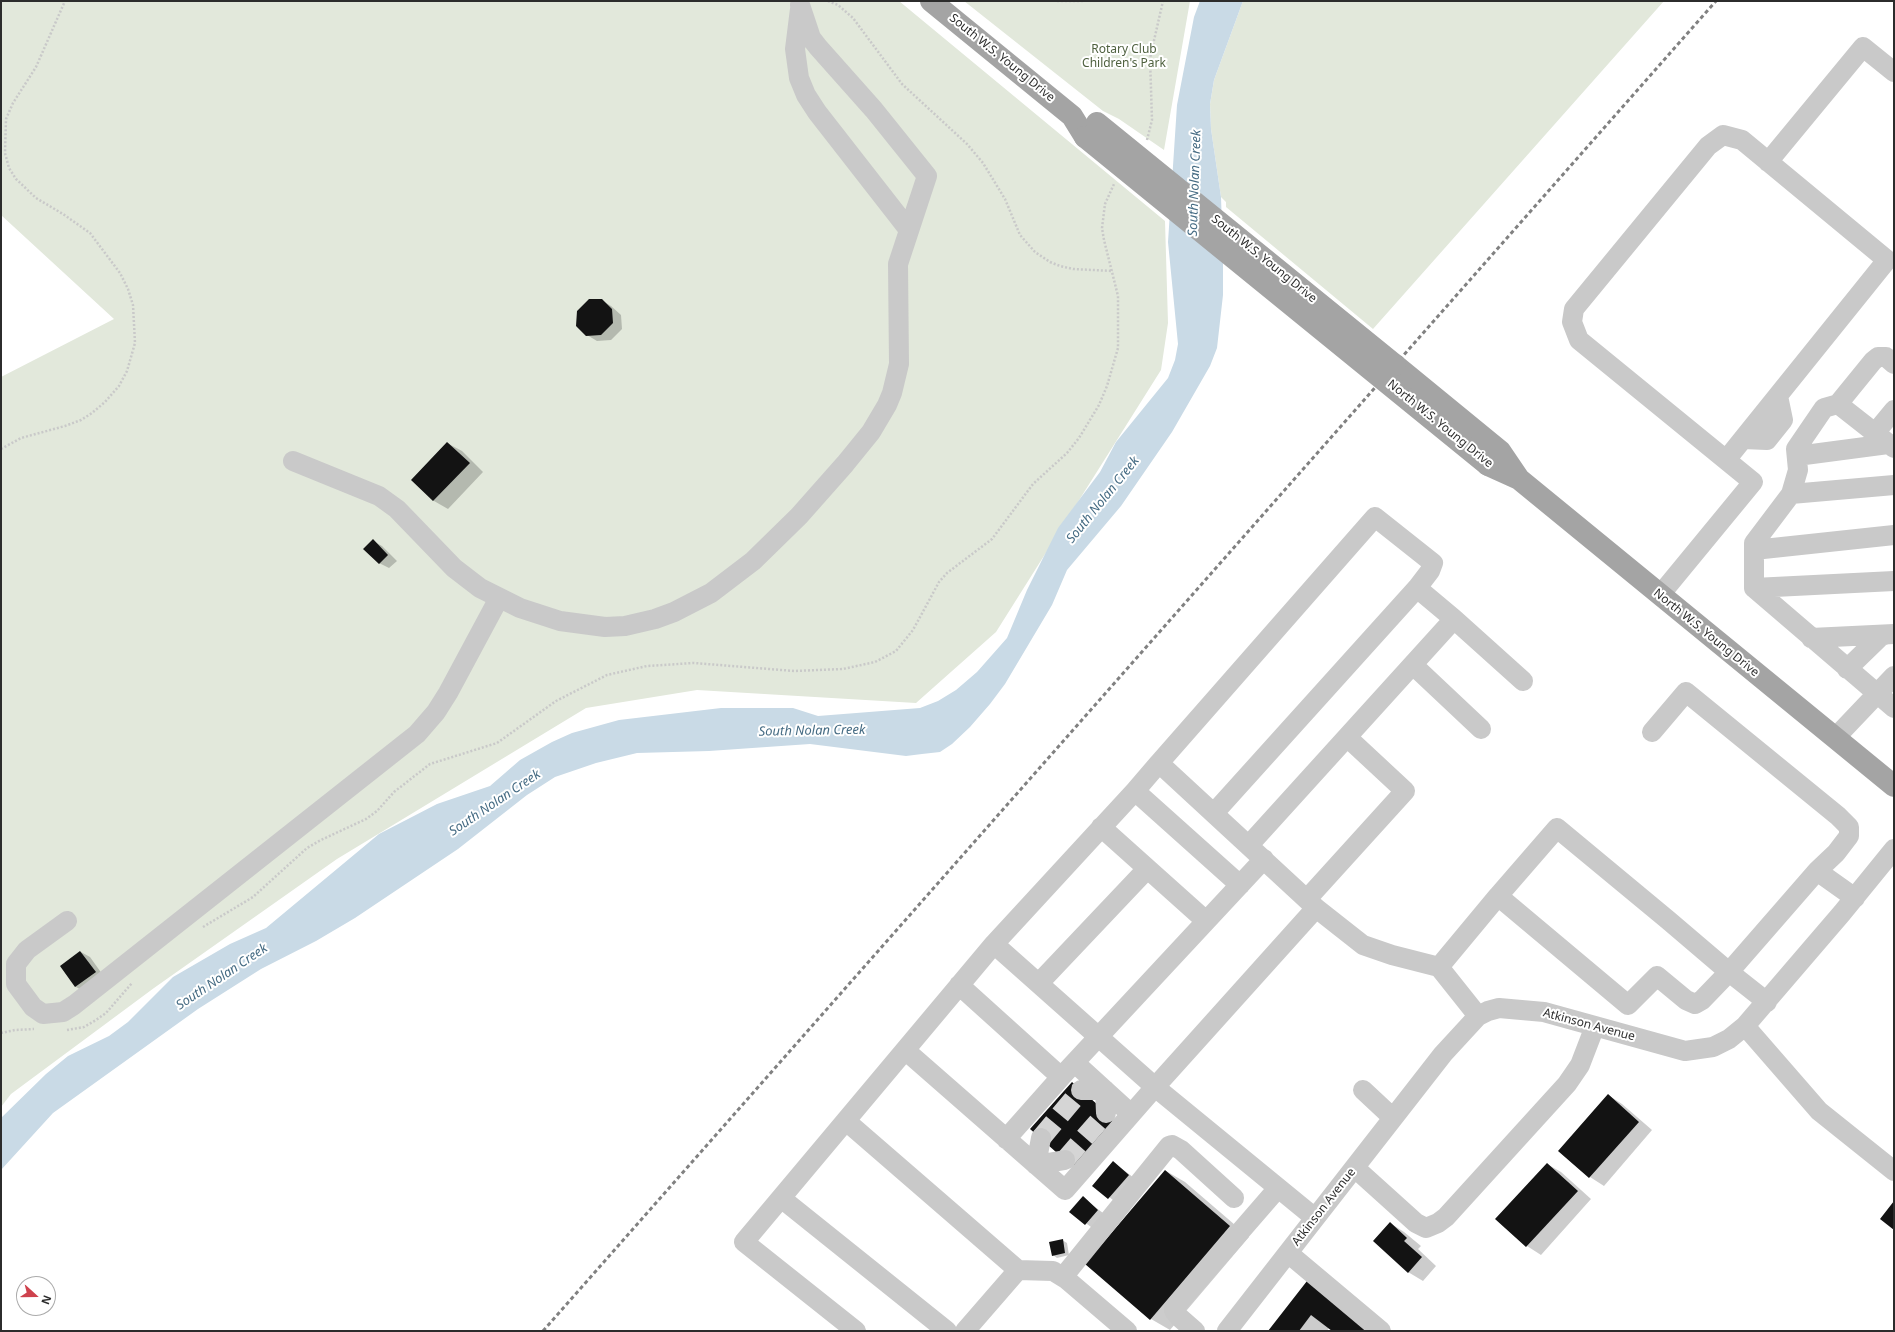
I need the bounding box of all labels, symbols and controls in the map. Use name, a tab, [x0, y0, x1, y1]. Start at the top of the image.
street label: South W.S. Young Drive	[946, 11, 1058, 105]
park label: Rotary Club Children's Park	[1082, 43, 1166, 71]
water label: South Nolan Creek	[1185, 129, 1205, 237]
street label: South W.S. Young Drive	[1208, 212, 1320, 306]
street label: North W.S. Young Drive	[1384, 377, 1496, 471]
water label: South Nolan Creek	[1063, 454, 1143, 546]
street label: North W.S. Young Drive	[1650, 586, 1762, 680]
water label: South Nolan Creek	[759, 722, 865, 740]
water label: South Nolan Creek	[446, 767, 544, 839]
water label: South Nolan Creek	[173, 941, 271, 1013]
street label: Atkinson Avenue	[1541, 1006, 1637, 1044]
street label: Atkinson Avenue	[1289, 1165, 1359, 1249]
north arrow	[16, 1276, 56, 1316]
text: N	[38, 1293, 55, 1307]

